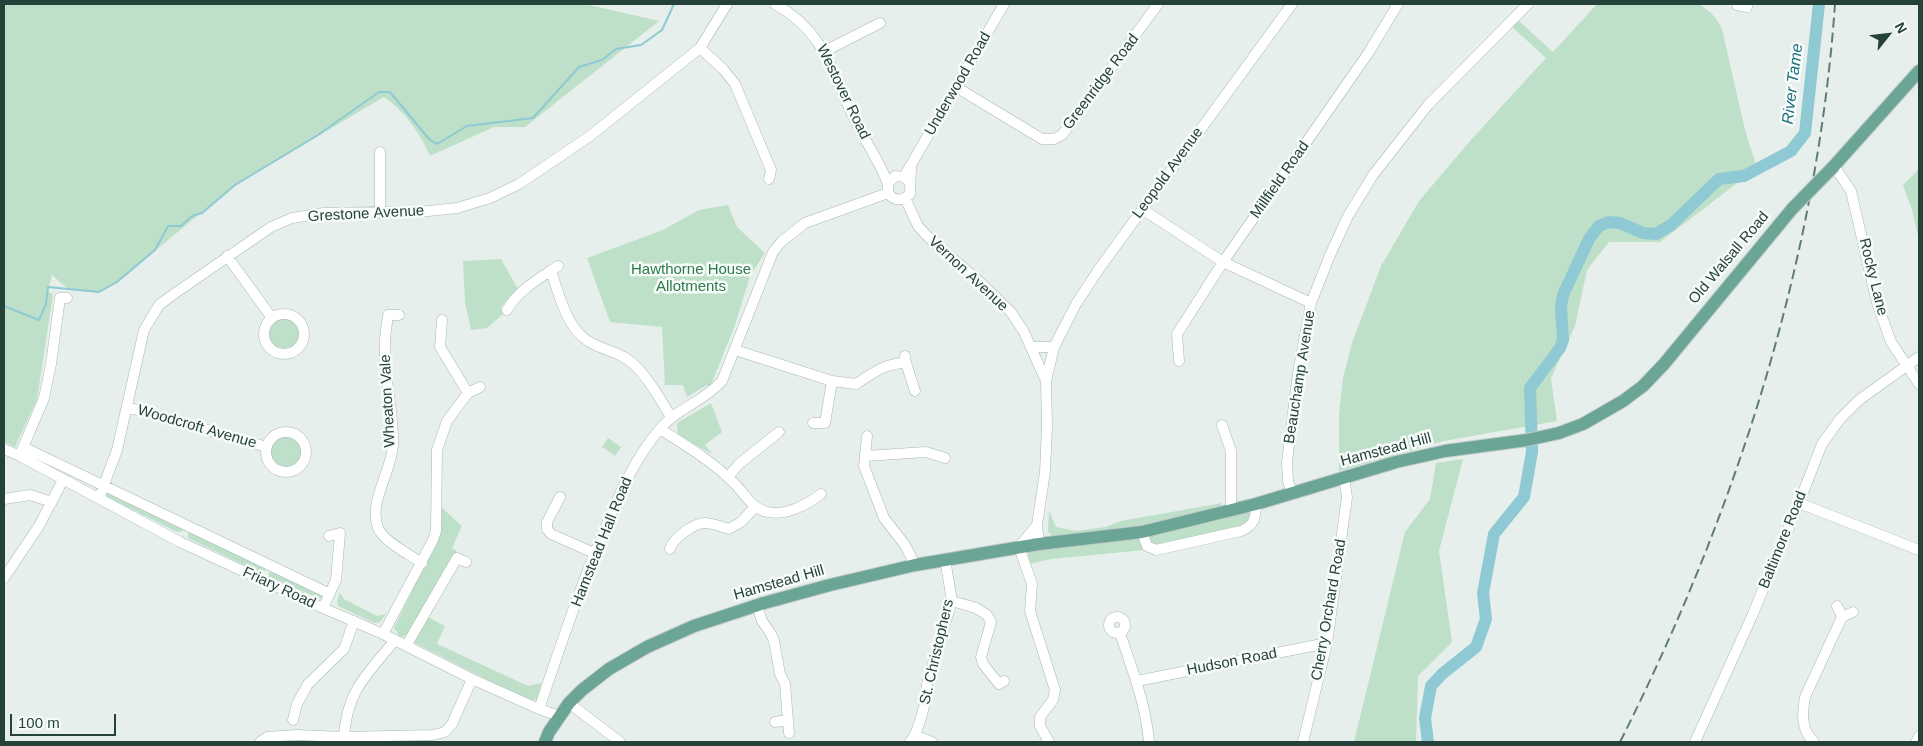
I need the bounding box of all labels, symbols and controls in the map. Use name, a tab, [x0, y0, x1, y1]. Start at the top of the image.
north arrow	[1863, 10, 1913, 60]
text: N	[1892, 19, 1911, 36]
street label: Underwood Road	[921, 29, 995, 139]
street label: Greenridge Road	[1059, 31, 1143, 133]
street label: Westover Road	[812, 42, 874, 142]
water label: River Tame	[1779, 43, 1807, 125]
street label: Leopold Avenue	[1129, 124, 1207, 222]
street label: Millfield Road	[1247, 138, 1313, 222]
street label: Grestone Avenue	[307, 202, 425, 226]
street label: Old Walsall Road	[1685, 208, 1773, 308]
street label: Vernon Avenue	[924, 233, 1012, 315]
street label: Rocky Lane	[1855, 236, 1891, 318]
park label: Hawthorne House Allotments	[631, 261, 751, 296]
street label: Beauchamp Avenue	[1281, 309, 1319, 445]
street label: Wheaton Vale	[377, 354, 399, 448]
street label: Woodcroft Avenue	[135, 401, 259, 453]
street label: Hamstead Hill	[1339, 429, 1433, 471]
street label: Hamstead Hall Road	[568, 474, 636, 610]
street label: Baltimore Road	[1755, 489, 1811, 591]
street label: Cherry Orchard Road	[1308, 538, 1350, 682]
street label: Hamstead Hill	[732, 561, 826, 605]
street label: Friary Road	[240, 563, 318, 613]
street label: St. Christophers	[916, 598, 958, 706]
street label: Hudson Road	[1185, 644, 1279, 680]
scale bar	[12, 704, 119, 736]
text: 100 m	[18, 714, 60, 731]

